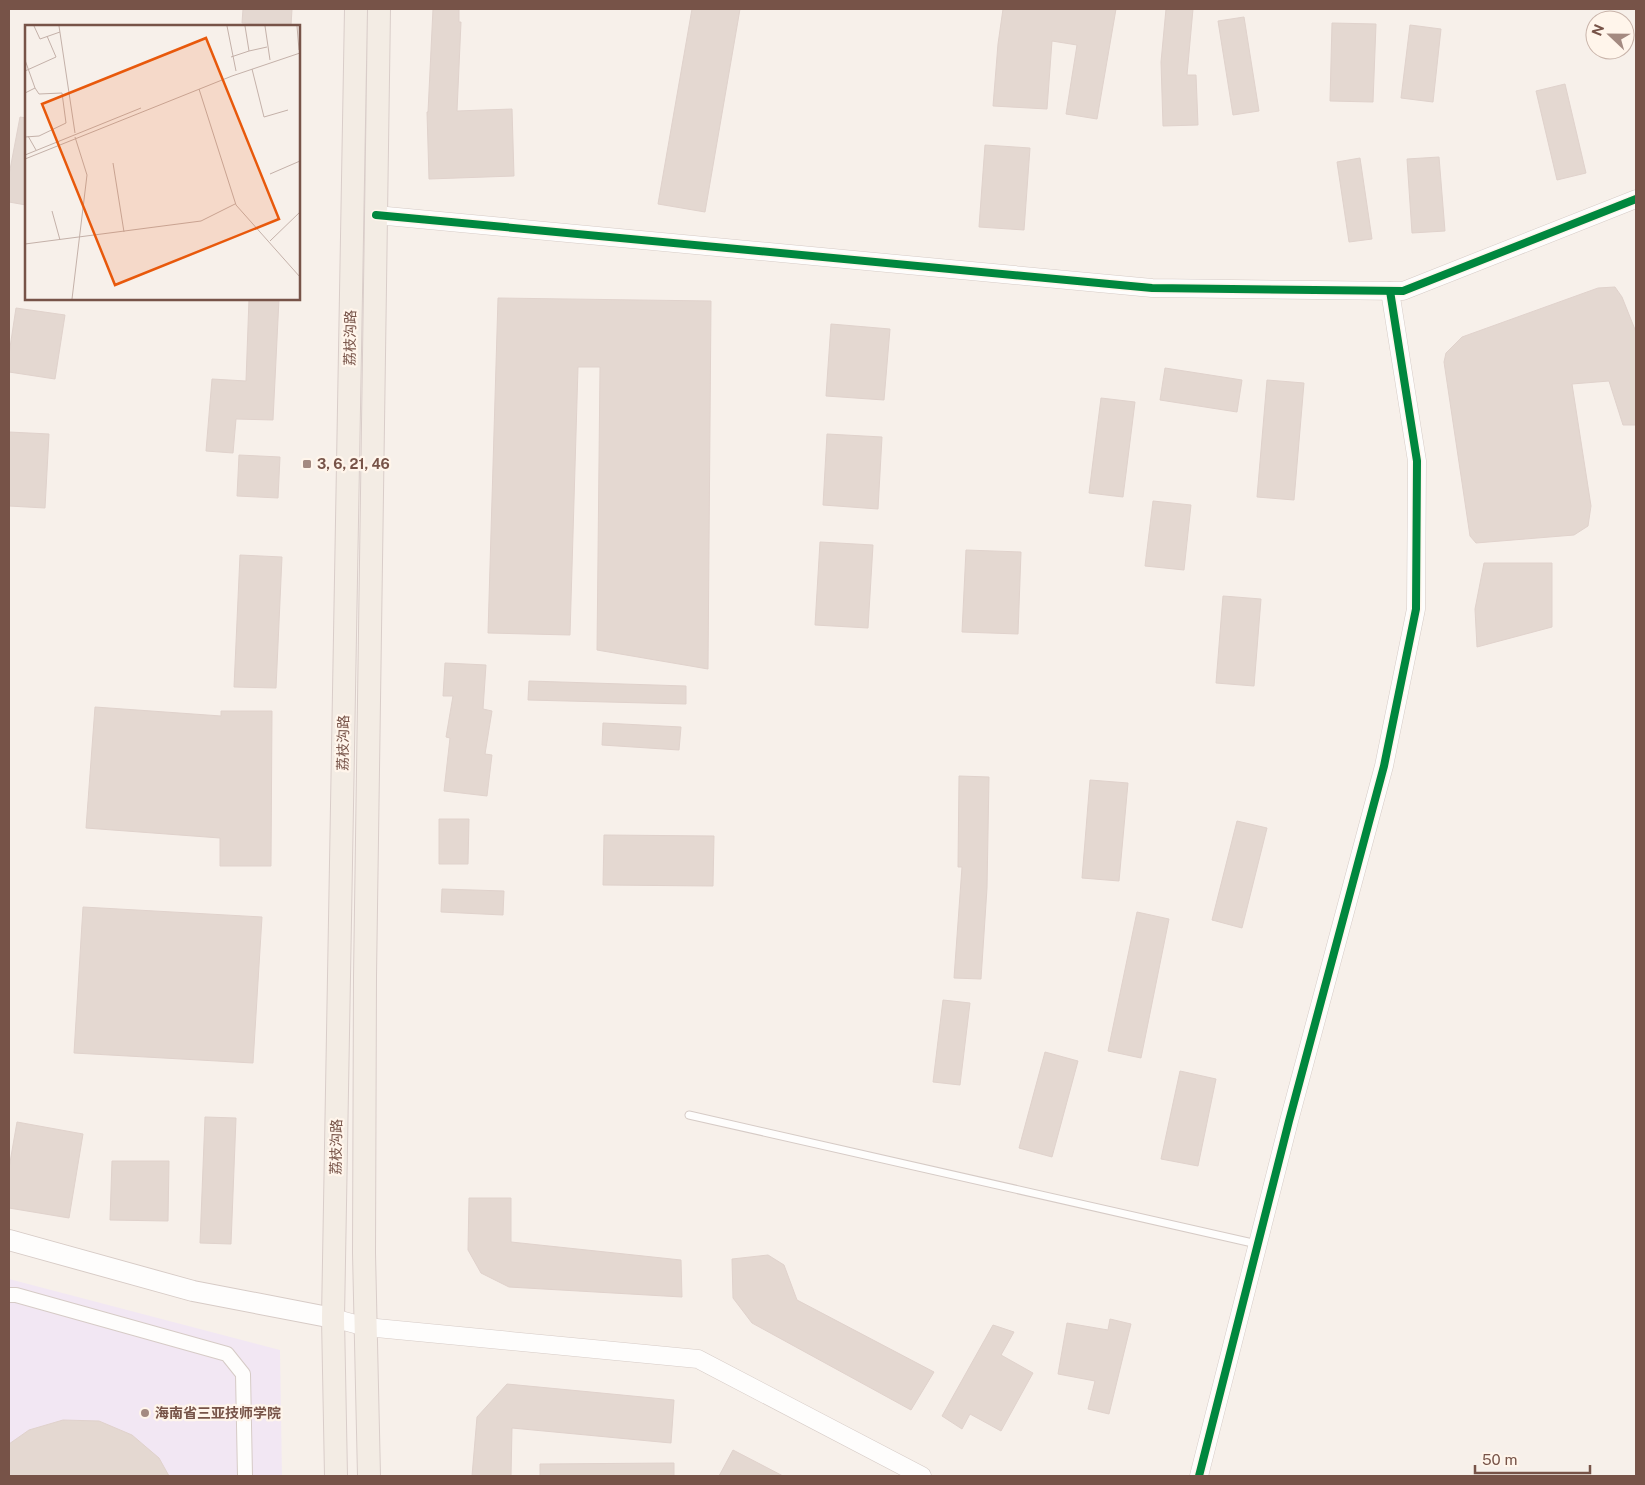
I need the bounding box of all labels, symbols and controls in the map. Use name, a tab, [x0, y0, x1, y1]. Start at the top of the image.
north arrow	[1585, 10, 1635, 60]
text: N	[1588, 22, 1607, 38]
inset map	[25, 25, 300, 300]
street label: 荔枝沟路	[342, 310, 358, 366]
place label: 3, 6, 21, 46	[317, 456, 390, 472]
marker: 3, 6, 21, 46	[301, 458, 313, 470]
street label: 荔枝沟路	[335, 715, 351, 771]
street label: 荔枝沟路	[328, 1119, 344, 1175]
place label: 海南省三亚技师学院	[155, 1405, 281, 1421]
marker: 海南省三亚技师学院	[139, 1407, 151, 1419]
scale bar	[1475, 1442, 1590, 1474]
text: 50 m	[1482, 1451, 1517, 1468]

